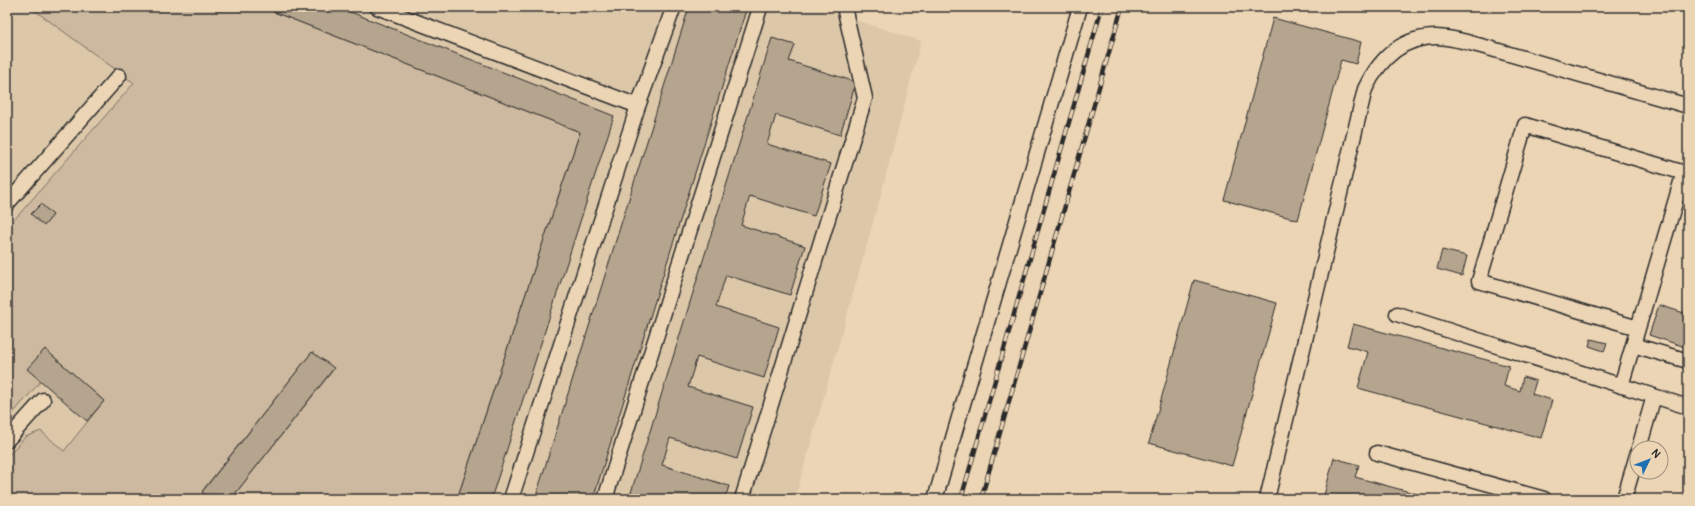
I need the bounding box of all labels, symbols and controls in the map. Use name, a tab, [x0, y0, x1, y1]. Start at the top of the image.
north arrow	[1629, 440, 1669, 480]
text: N	[1649, 446, 1664, 461]

